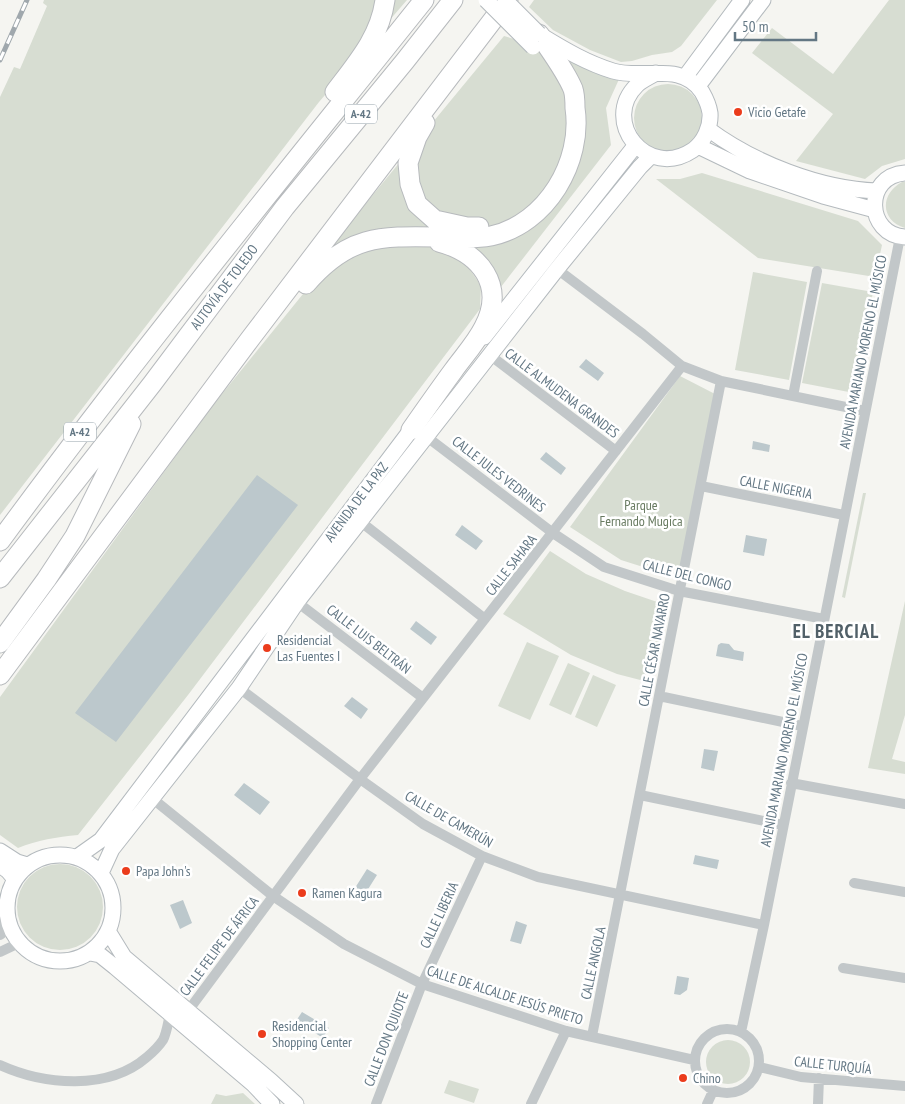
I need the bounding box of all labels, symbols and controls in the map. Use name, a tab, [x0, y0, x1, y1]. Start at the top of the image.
scale bar	[735, 10, 816, 42]
text: 50 m	[742, 17, 768, 36]
place label: Vicio Getafe	[747, 103, 806, 121]
road number: A-42	[345, 105, 377, 124]
marker: Vicio Getafe	[732, 106, 744, 118]
street label: AUTOVÍA DE TOLEDO	[186, 241, 262, 333]
street label: AVENIDA MARIANO MORENO EL MÚSICO	[835, 253, 891, 450]
street label: CALLE ALMUDENA GRANDES	[501, 344, 623, 442]
road number: A-42	[64, 422, 96, 442]
street label: CALLE JULES VEDRINES	[449, 432, 549, 516]
street label: AVENIDA DE LA PAZ	[320, 459, 392, 545]
street label: CALLE NIGERIA	[738, 471, 814, 503]
park label: Parque Fernando Mugica	[599, 496, 683, 530]
street label: CALLE SAHARA	[481, 530, 541, 599]
street label: CALLE DEL CONGO	[641, 555, 734, 595]
street label: CALLE CÉSAR NAVARRO	[634, 592, 674, 708]
street label: CALLE LUIS BELTRÁN	[323, 600, 415, 678]
district label: EL BERCIAL	[793, 619, 879, 643]
place label: Residencial Las Fuentes I	[277, 631, 340, 665]
marker: Residencial Las Fuentes I	[261, 642, 273, 654]
street label: AVENIDA MARIANO MORENO EL MÚSICO	[756, 651, 812, 848]
street label: CALLE DE CAMERÚN	[402, 787, 496, 851]
place label: Papa John's	[136, 862, 191, 880]
marker: Papa John's	[120, 865, 132, 877]
street label: CALLE LIBERIA	[416, 878, 462, 951]
place label: Ramen Kagura	[312, 884, 382, 902]
marker: Ramen Kagura	[296, 887, 308, 899]
street label: CALLE FELIPE DE ÁFRICA	[176, 892, 263, 1000]
street label: CALLE ANGOLA	[576, 925, 610, 1001]
street label: CALLE DE ALCALDE JESÚS PRIETO	[425, 961, 586, 1029]
street label: CALLE DON QUIJOTE	[360, 989, 412, 1089]
place label: Residencial Shopping Center	[272, 1017, 352, 1051]
marker: Residencial Shopping Center	[256, 1028, 268, 1040]
street label: CALLE TURQUÍA	[793, 1052, 873, 1078]
place label: Chino	[693, 1069, 721, 1087]
marker: Chino	[677, 1072, 689, 1084]

